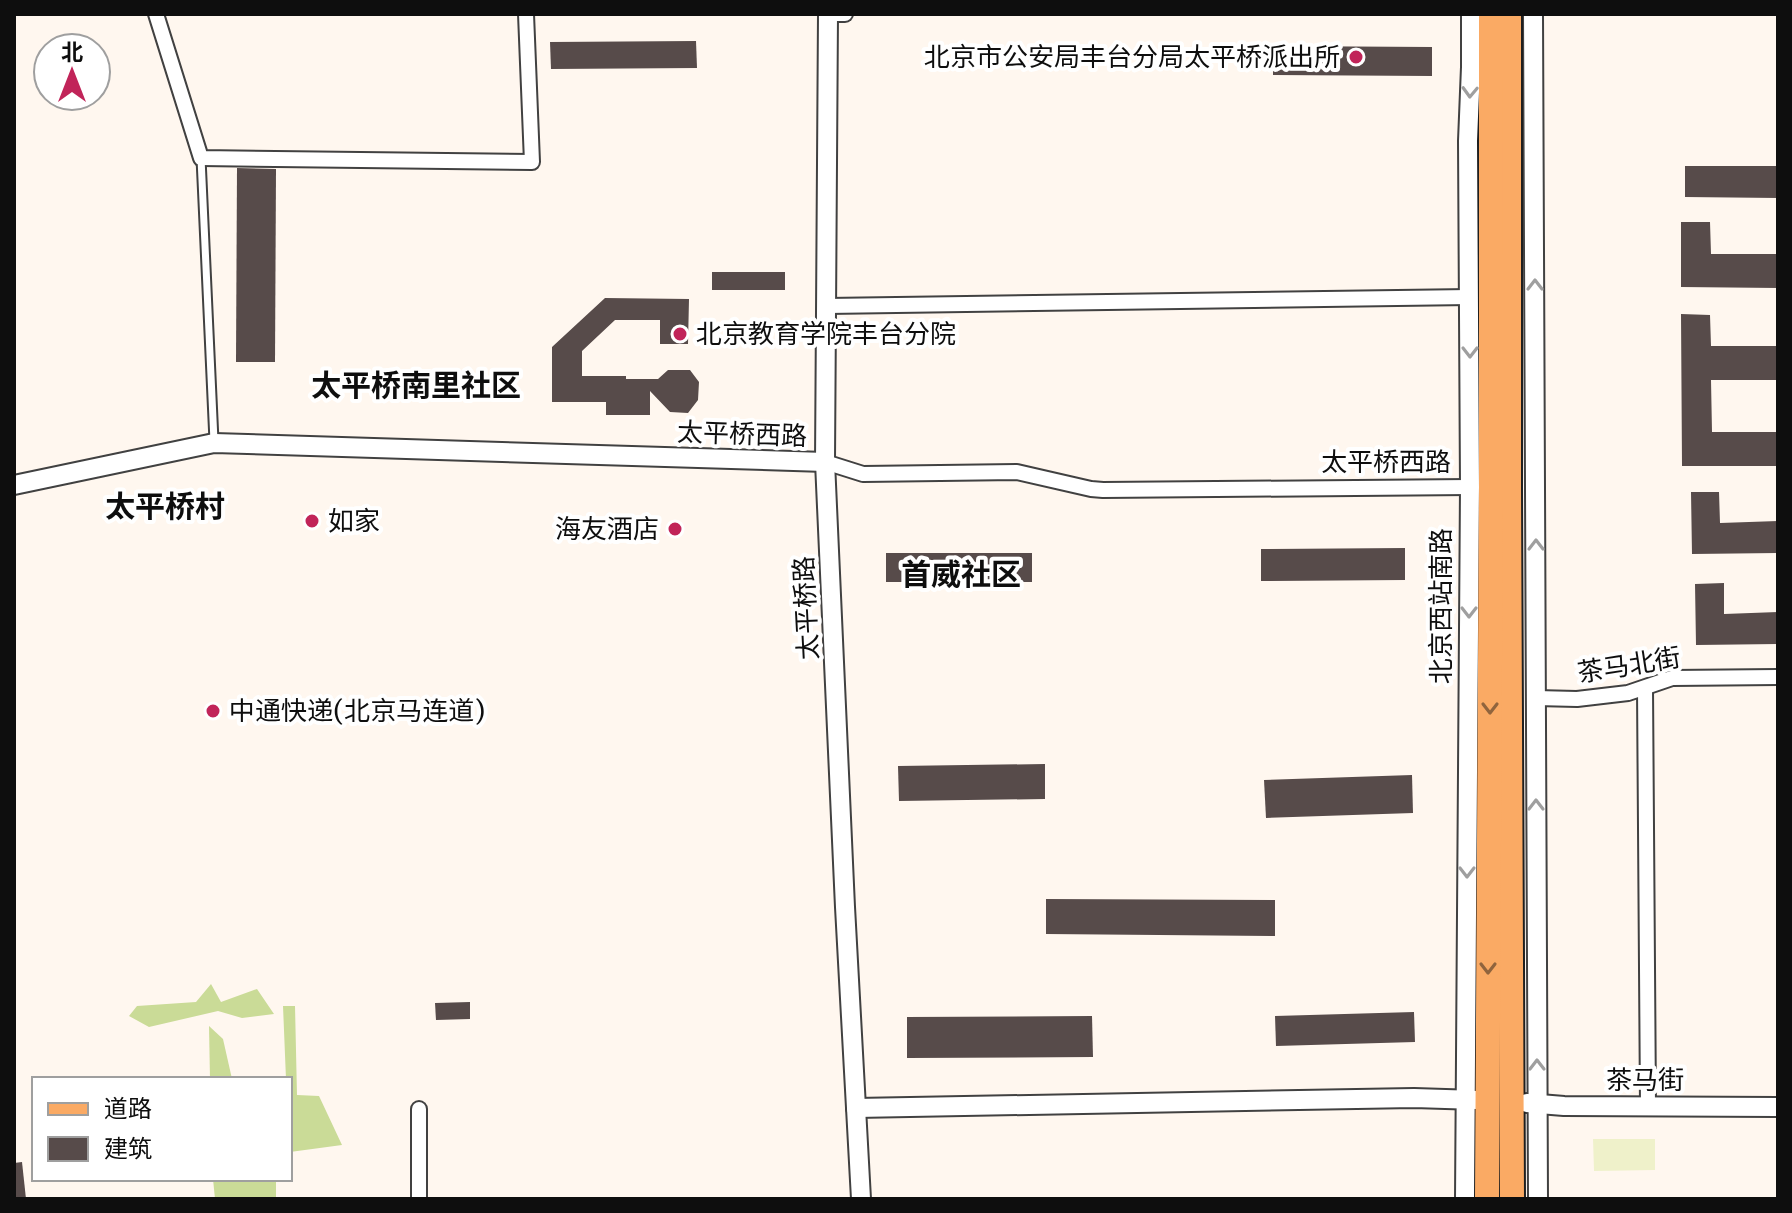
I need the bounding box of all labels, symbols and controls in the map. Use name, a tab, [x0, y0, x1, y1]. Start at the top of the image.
north arrow	[32, 32, 112, 112]
text: 北	[61, 38, 83, 66]
place label: 北京市公安局丰台分局太平桥派出所	[924, 40, 1340, 73]
marker: 北京市公安局丰台分局太平桥派出所	[1347, 48, 1365, 66]
one-way arrow	[1462, 86, 1479, 99]
one-way arrow	[1526, 278, 1543, 291]
place label: 北京教育学院丰台分院	[696, 317, 956, 350]
marker: 北京教育学院丰台分院	[671, 325, 689, 343]
one-way arrow	[1461, 346, 1479, 359]
district label: 太平桥南里社区	[311, 366, 521, 404]
street label: 太平桥西路	[676, 415, 808, 452]
street label: 太平桥西路	[1321, 445, 1451, 478]
district label: 太平桥村	[105, 487, 225, 525]
place label: 如家	[328, 504, 380, 537]
marker: 如家	[303, 512, 321, 530]
place label: 海友酒店	[555, 512, 659, 545]
marker: 海友酒店	[666, 520, 684, 538]
street label: 北京西站南路	[1424, 528, 1457, 684]
one-way arrow	[1527, 538, 1545, 551]
street label: 太平桥路	[786, 555, 825, 661]
district label: 首威社区	[901, 555, 1021, 593]
one-way arrow	[1460, 606, 1478, 619]
street label: 茶马北街	[1575, 640, 1683, 689]
place label: 中通快递(北京马连道)	[229, 694, 485, 727]
marker: 中通快递(北京马连道)	[204, 702, 222, 720]
one-way arrow	[1481, 702, 1499, 715]
one-way arrow	[1527, 798, 1545, 811]
one-way arrow	[1458, 866, 1476, 879]
one-way arrow	[1479, 962, 1497, 975]
one-way arrow	[1528, 1058, 1546, 1071]
street label: 茶马街	[1606, 1063, 1684, 1096]
legend	[32, 1077, 292, 1181]
text: 道路	[104, 1093, 152, 1124]
text: 建筑	[104, 1133, 152, 1164]

